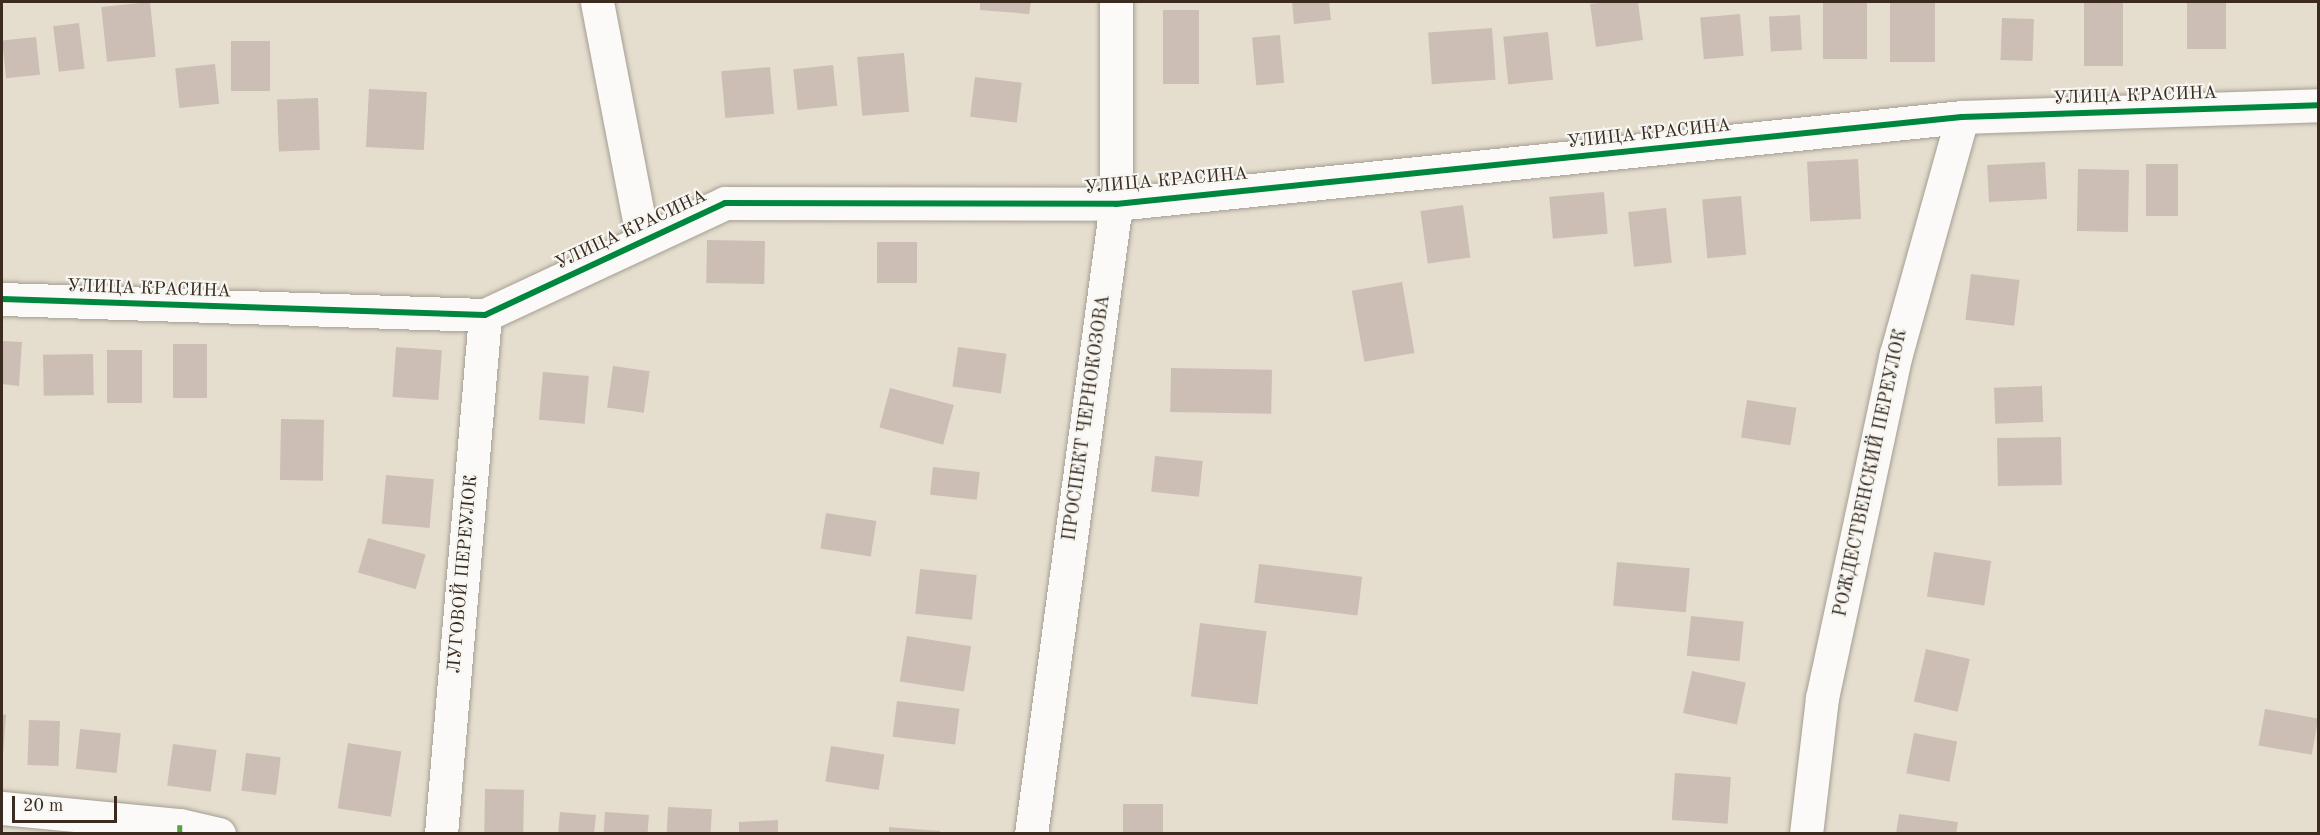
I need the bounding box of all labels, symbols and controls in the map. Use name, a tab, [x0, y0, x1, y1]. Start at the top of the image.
street label: УЛИЦА КРАСИНА	[2053, 82, 2217, 110]
street label: УЛИЦА КРАСИНА	[1566, 115, 1732, 153]
street label: УЛИЦА КРАСИНА	[1083, 163, 1249, 199]
street label: УЛИЦА КРАСИНА	[552, 186, 710, 274]
street label: УЛИЦА КРАСИНА	[67, 275, 231, 303]
street label: ПРОСПЕКТ ЧЕРНОКОЗОВА	[1059, 294, 1115, 542]
street label: РОЖДЕСТВЕНСКИЙ ПЕРЕУЛОК	[1830, 327, 1912, 619]
street label: ЛУГОВОЙ ПЕРЕУЛОК	[444, 474, 482, 674]
scale bar	[15, 784, 120, 822]
text: 20 m	[23, 797, 63, 815]

